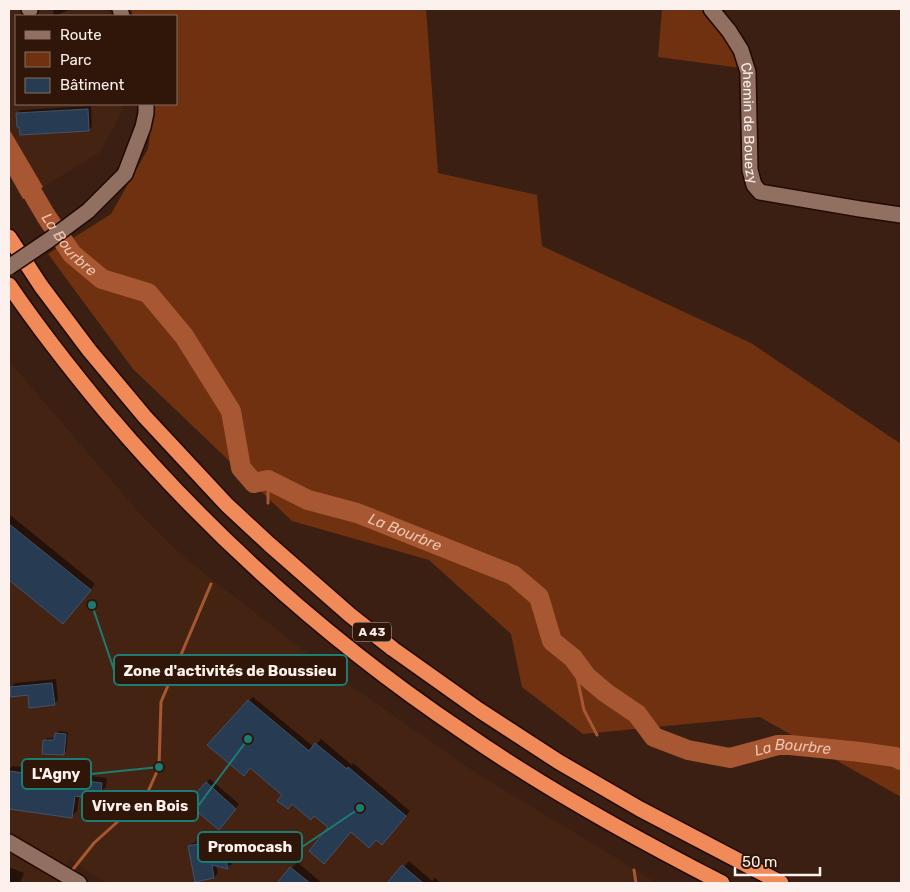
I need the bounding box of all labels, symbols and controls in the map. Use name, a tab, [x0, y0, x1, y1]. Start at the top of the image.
legend	[15, 15, 178, 105]
text: Route	[60, 26, 102, 44]
text: Parc	[60, 51, 92, 69]
street label: Chemin de Bouezy	[737, 60, 762, 186]
text: Bâtiment	[60, 76, 124, 94]
water label: La Bourbre	[38, 210, 101, 280]
water label: La Bourbre	[366, 509, 445, 555]
road number: A 43	[353, 622, 391, 642]
callout: Zone d'activités de Boussieu	[114, 655, 347, 685]
text: Zone d'activités de Boussieu	[123, 662, 337, 680]
water label: La Bourbre	[752, 736, 832, 760]
callout: L'Agny	[22, 759, 91, 789]
text: L'Agny	[32, 765, 80, 783]
callout: Vivre en Bois	[82, 791, 198, 821]
text: Vivre en Bois	[92, 797, 188, 815]
callout: Promocash	[198, 832, 302, 862]
text: Promocash	[208, 838, 292, 856]
scale bar	[735, 844, 820, 876]
text: 50 m	[742, 853, 777, 871]

